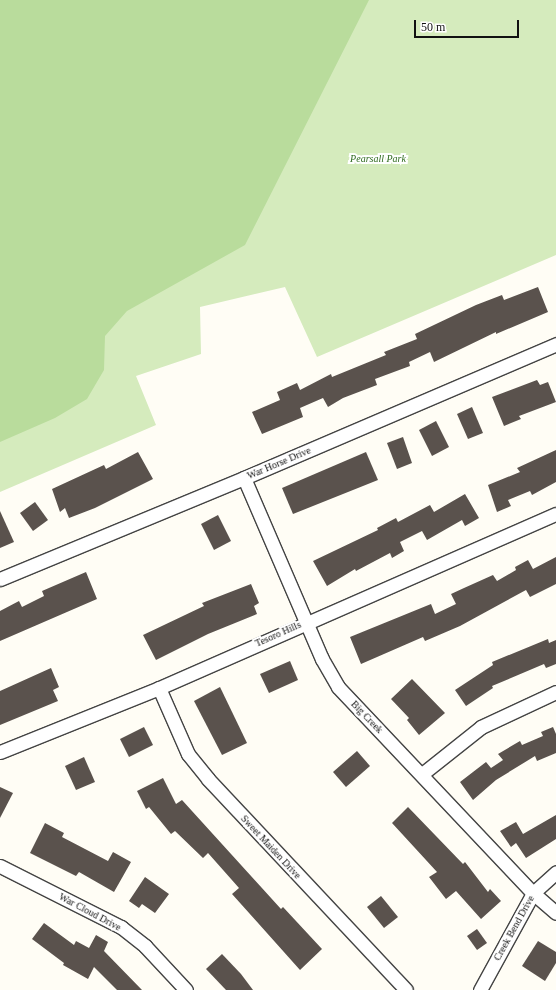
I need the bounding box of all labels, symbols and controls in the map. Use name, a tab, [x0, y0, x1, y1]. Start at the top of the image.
scale bar	[416, 12, 521, 38]
text: 50 m	[421, 20, 445, 34]
park label: Pearsall Park	[350, 153, 406, 165]
street label: War Horse Drive	[245, 444, 313, 482]
street label: Tesoro Hills	[253, 619, 303, 649]
street label: Big Creek	[349, 698, 385, 736]
street label: Sweet Maiden Drive	[238, 813, 304, 881]
street label: War Cloud Drive	[57, 891, 123, 933]
street label: Creek Bend Drive	[491, 893, 537, 963]

